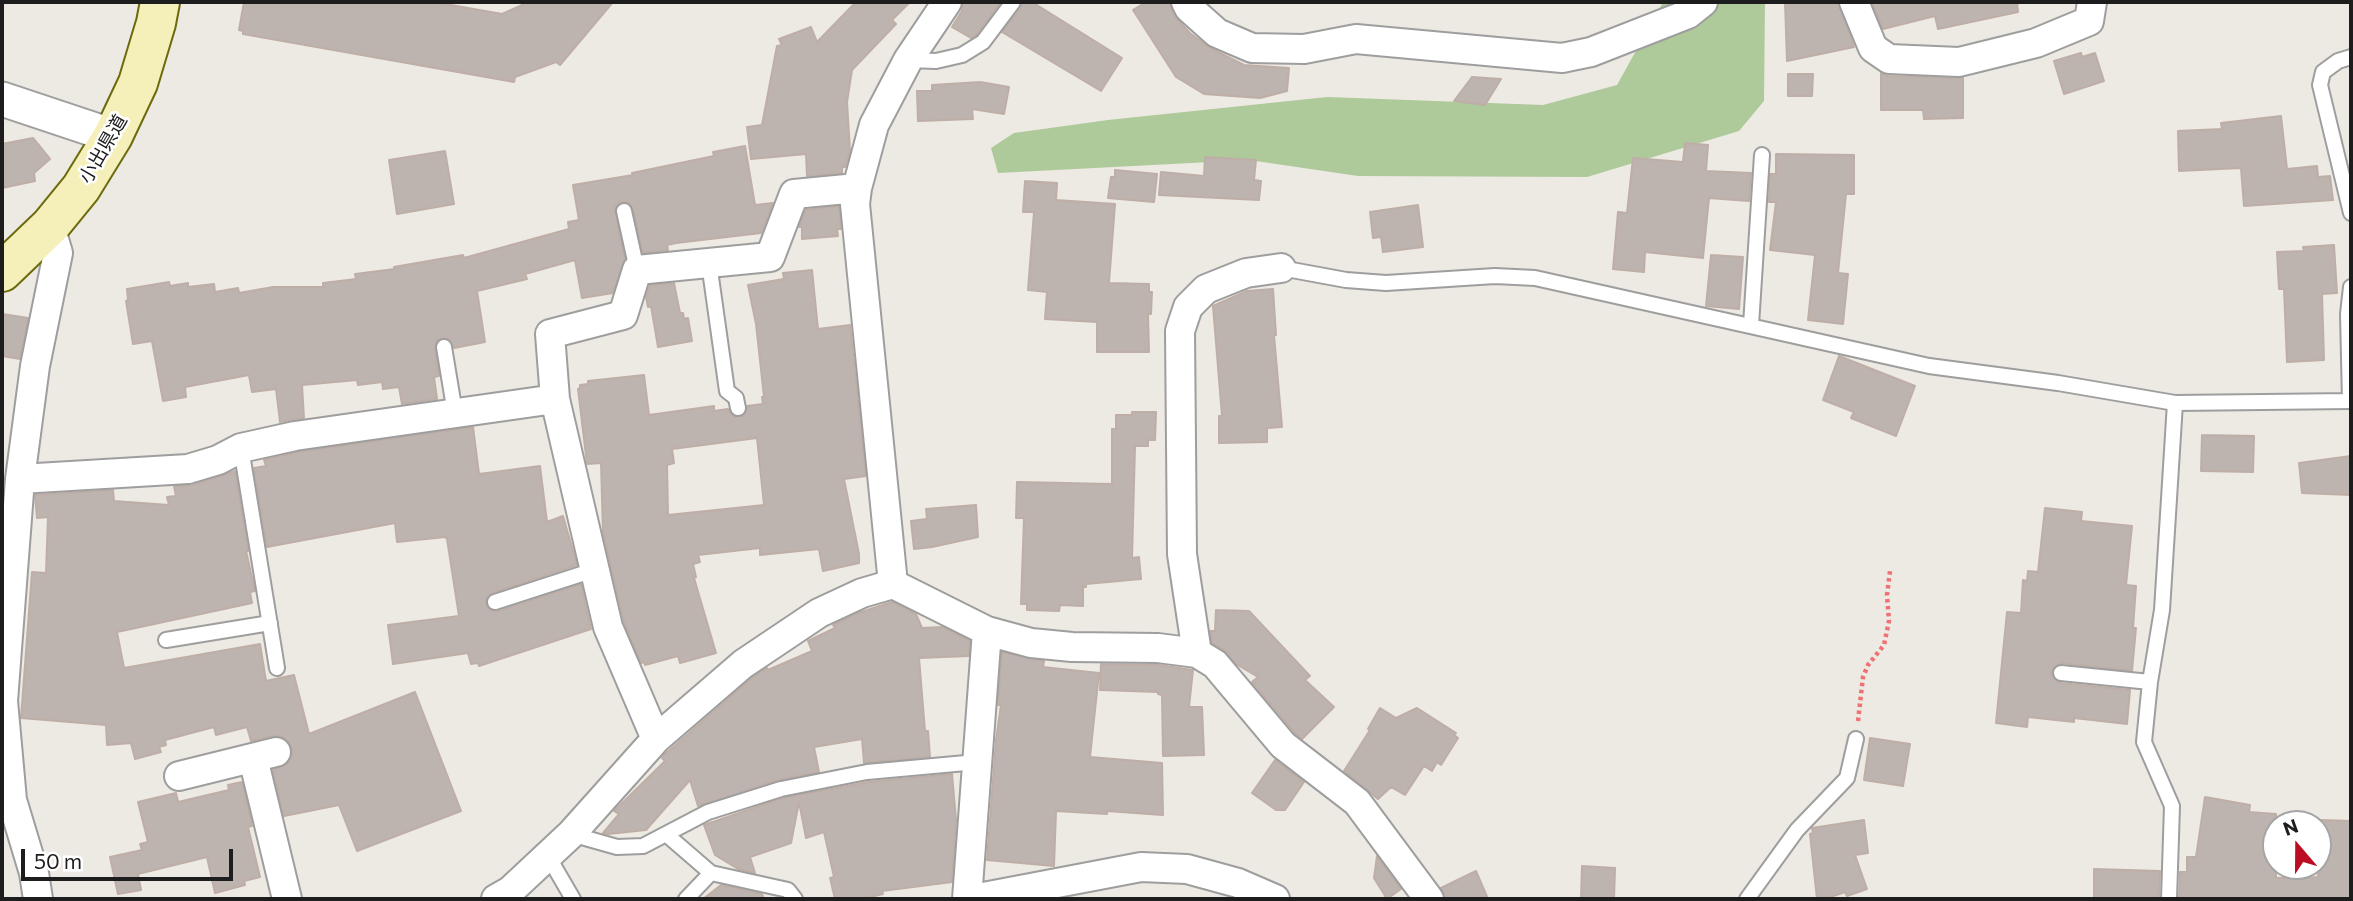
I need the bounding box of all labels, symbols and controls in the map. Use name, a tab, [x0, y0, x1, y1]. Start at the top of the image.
street label: 小出県道	[74, 110, 132, 188]
north arrow	[2262, 810, 2332, 880]
text: N	[2280, 813, 2301, 840]
scale bar	[24, 834, 236, 878]
text: 50 m	[34, 848, 82, 873]

